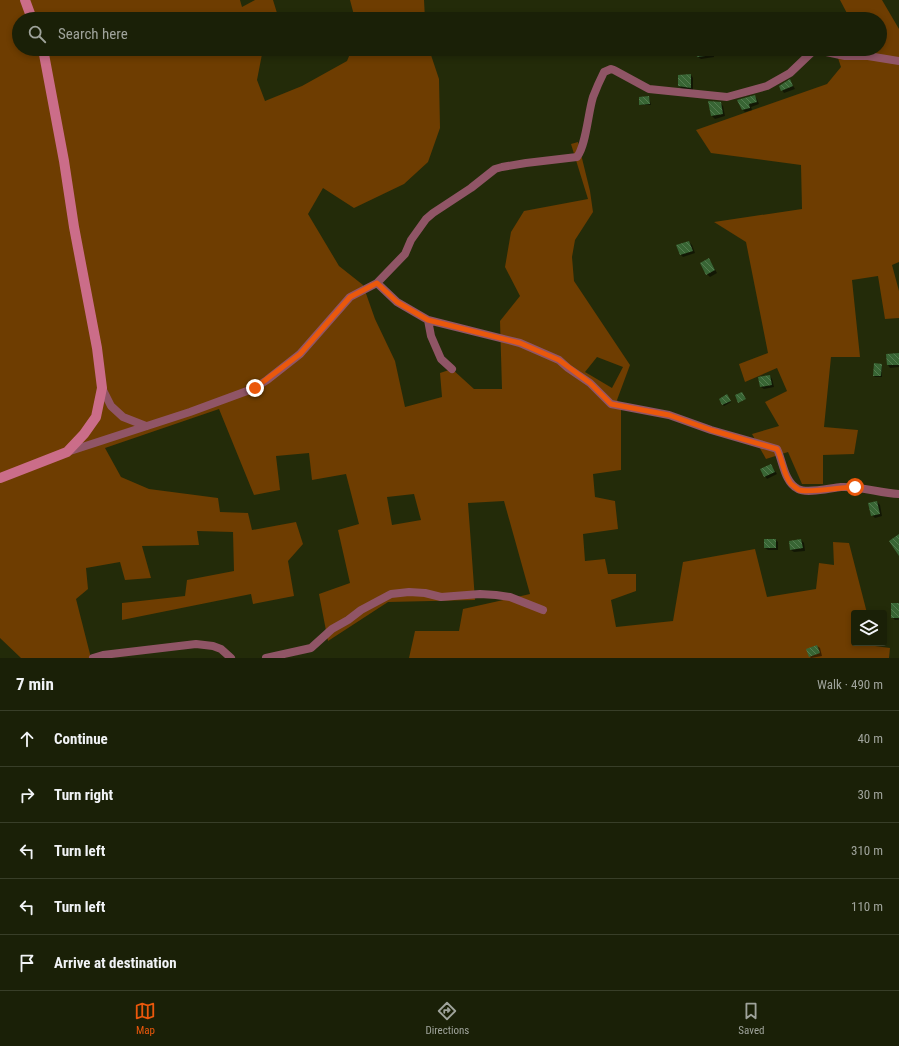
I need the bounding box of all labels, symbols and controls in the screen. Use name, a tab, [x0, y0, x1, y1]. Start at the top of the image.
search box	[12, 12, 887, 56]
icon: search	[26, 23, 48, 45]
text: Search here	[58, 25, 128, 43]
route end	[246, 379, 264, 397]
route start	[846, 478, 864, 496]
map controls	[851, 610, 887, 646]
button: layers	[851, 610, 887, 646]
text: 7 min	[16, 674, 54, 694]
text: Walk · 490 m	[817, 677, 883, 692]
icon: ahead	[16, 728, 38, 750]
text: Continue	[54, 730, 108, 748]
text: 40 m	[857, 731, 883, 746]
icon: right	[16, 784, 38, 806]
text: Turn right	[54, 786, 113, 804]
text: 30 m	[857, 787, 883, 802]
icon: left	[16, 840, 38, 862]
text: Turn left	[54, 842, 105, 860]
text: 310 m	[851, 843, 883, 858]
icon: left	[16, 896, 38, 918]
text: Turn left	[54, 898, 105, 916]
text: 110 m	[851, 899, 883, 914]
icon: arrive	[16, 952, 38, 974]
text: Arrive at destination	[54, 954, 177, 972]
tab: Map	[134, 1000, 156, 1037]
tab: Directions	[425, 1000, 469, 1037]
tab: Saved	[738, 1000, 765, 1037]

